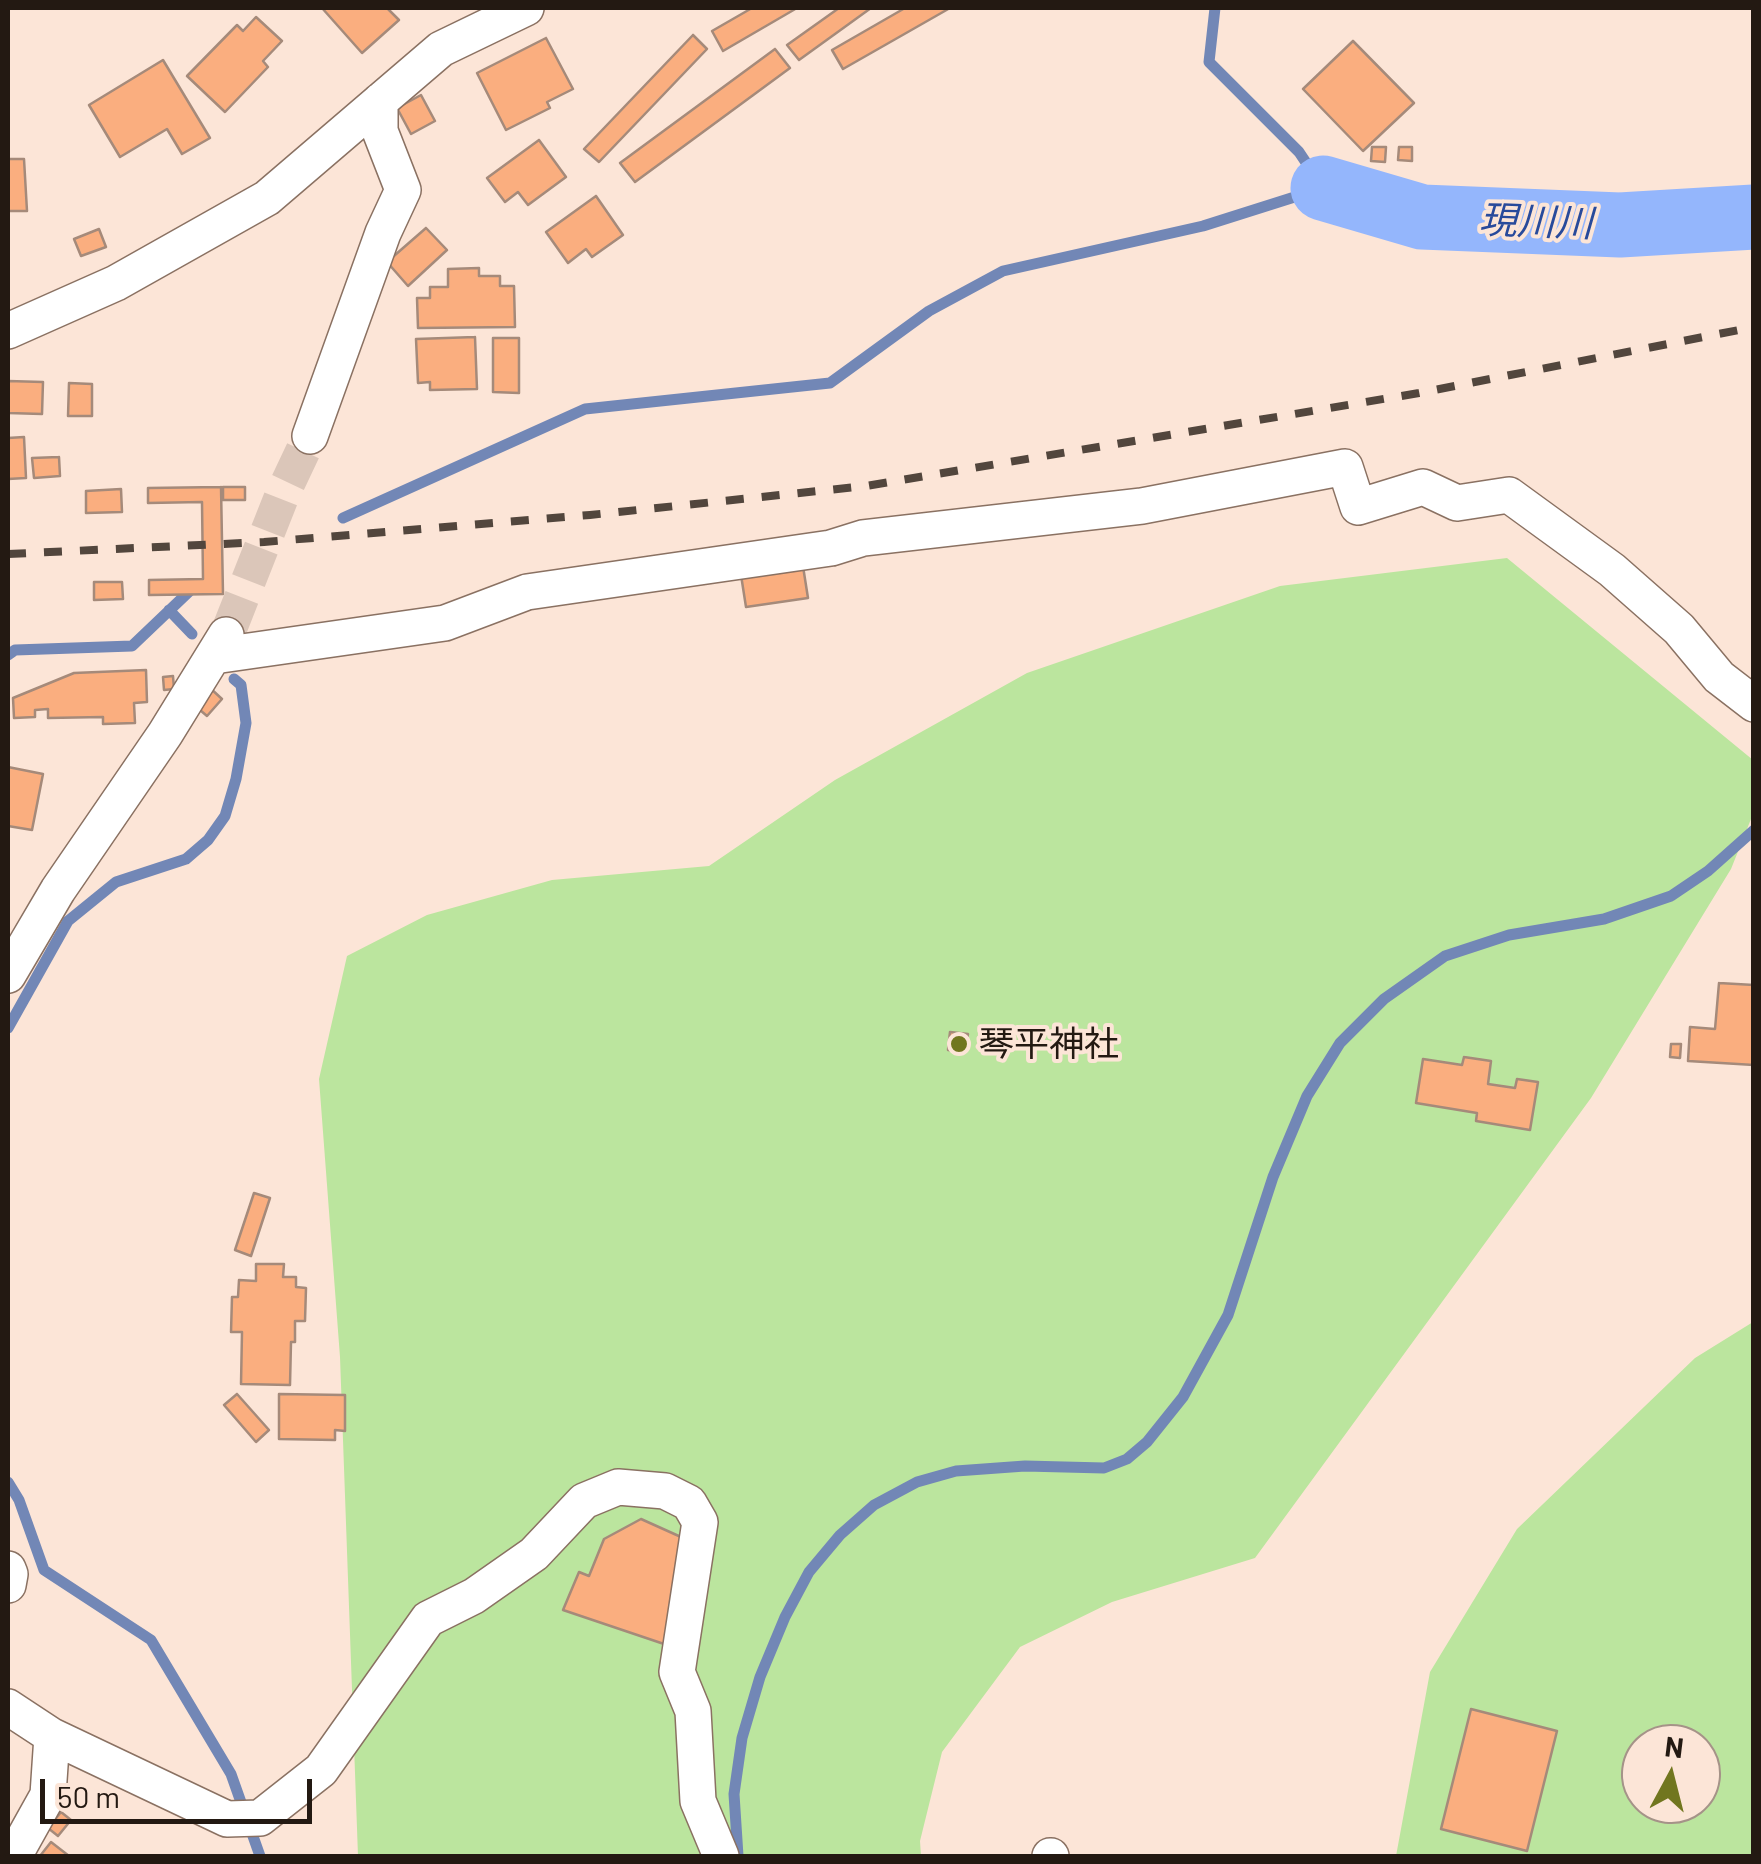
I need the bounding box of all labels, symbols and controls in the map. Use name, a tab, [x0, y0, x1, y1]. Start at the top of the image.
water label: 現川川	[1478, 197, 1594, 247]
place label: 琴平神社	[979, 1023, 1119, 1065]
marker: 琴平神社	[948, 1033, 970, 1055]
north arrow	[1621, 1724, 1721, 1824]
text: N	[1663, 1728, 1686, 1764]
scale bar	[45, 1759, 318, 1821]
text: 50 m	[57, 1778, 120, 1814]

